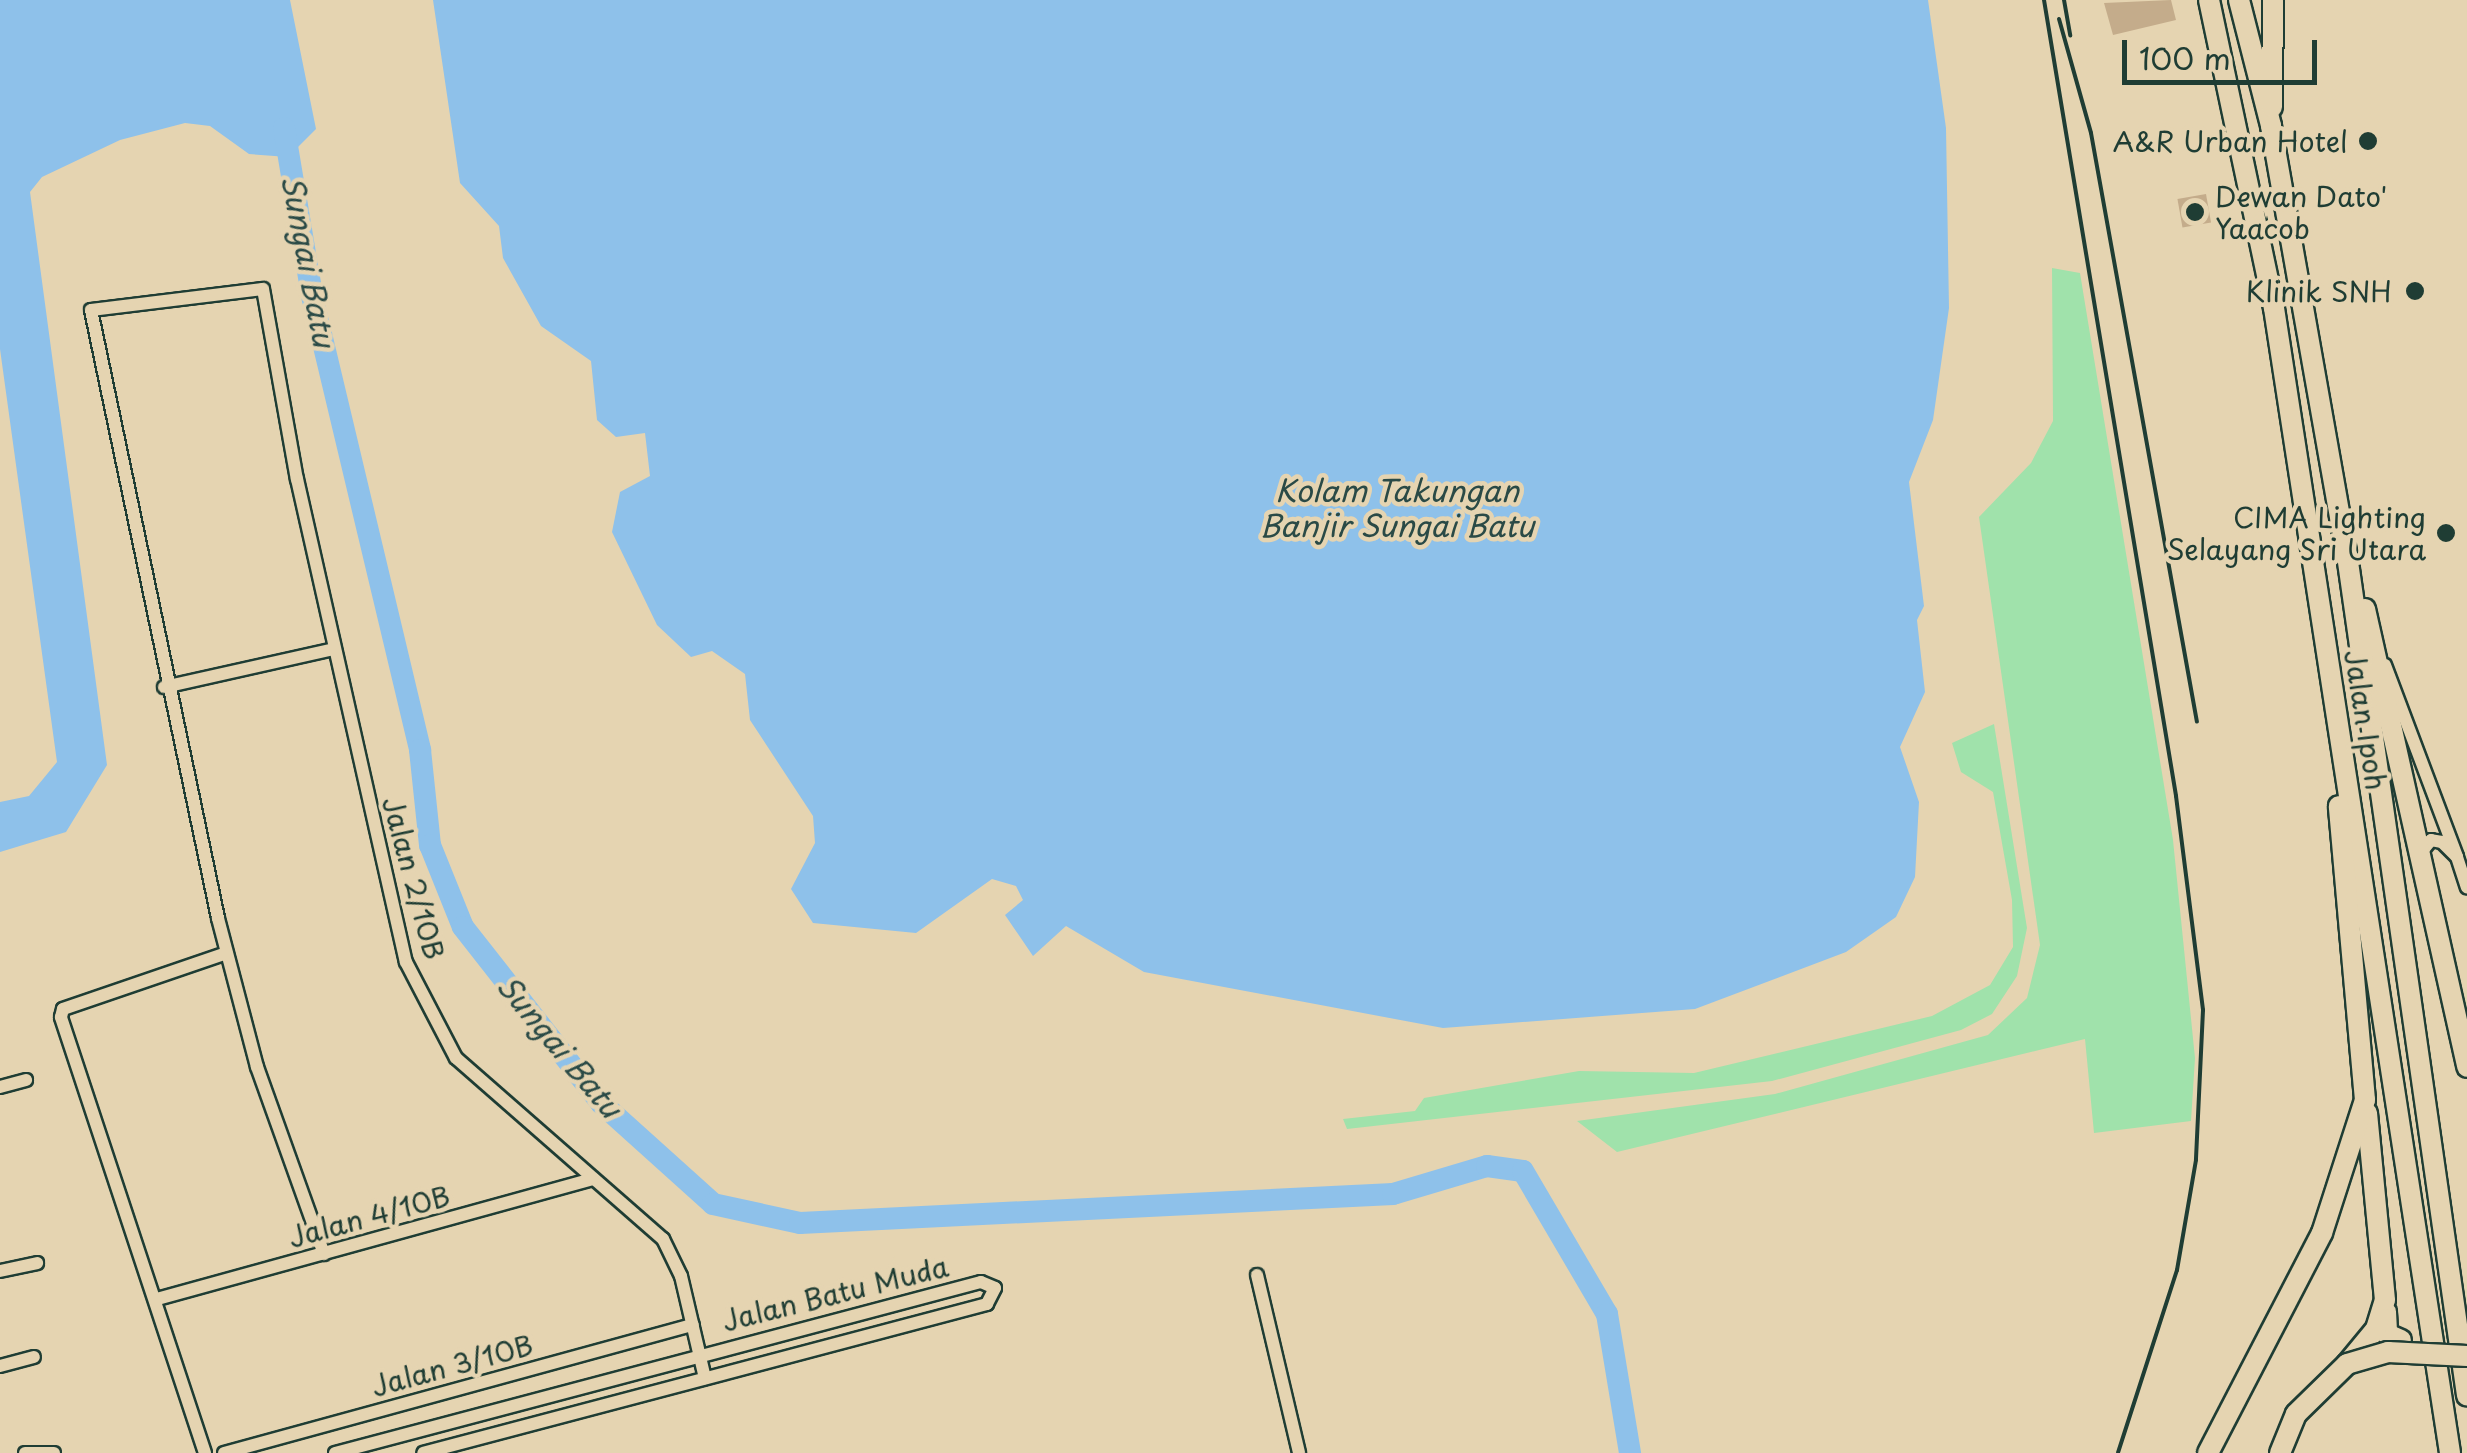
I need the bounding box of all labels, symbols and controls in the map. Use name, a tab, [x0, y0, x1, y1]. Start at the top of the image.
scale bar	[2127, 20, 2322, 82]
text: 100 m	[2139, 35, 2231, 80]
place label: A&R Urban Hotel	[2110, 124, 2348, 158]
marker: A&R Urban Hotel	[2357, 130, 2379, 152]
water label: Sungai Batu	[274, 171, 344, 351]
place label: Dewan Dato' Yaacob	[2215, 179, 2387, 245]
marker: Dewan Dato' Yaacob	[2184, 201, 2206, 223]
place label: Klinik SNH	[2246, 274, 2392, 308]
marker: Klinik SNH	[2402, 278, 2428, 304]
water label: Kolam Takungan Banjir Sungai Batu	[1259, 472, 1535, 542]
place label: CIMA Lighting Selayang Sri Utara	[2167, 500, 2426, 566]
marker: CIMA Lighting Selayang Sri Utara	[2435, 522, 2457, 544]
street label: Jalan Ipoh	[2338, 647, 2394, 793]
street label: Jalan 2/10B	[376, 793, 452, 963]
water label: Sungai Batu	[489, 967, 631, 1125]
street label: Jalan 4/10B	[284, 1178, 454, 1254]
street label: Jalan Batu Muda	[718, 1248, 952, 1338]
street label: Jalan 3/10B	[367, 1327, 537, 1403]

